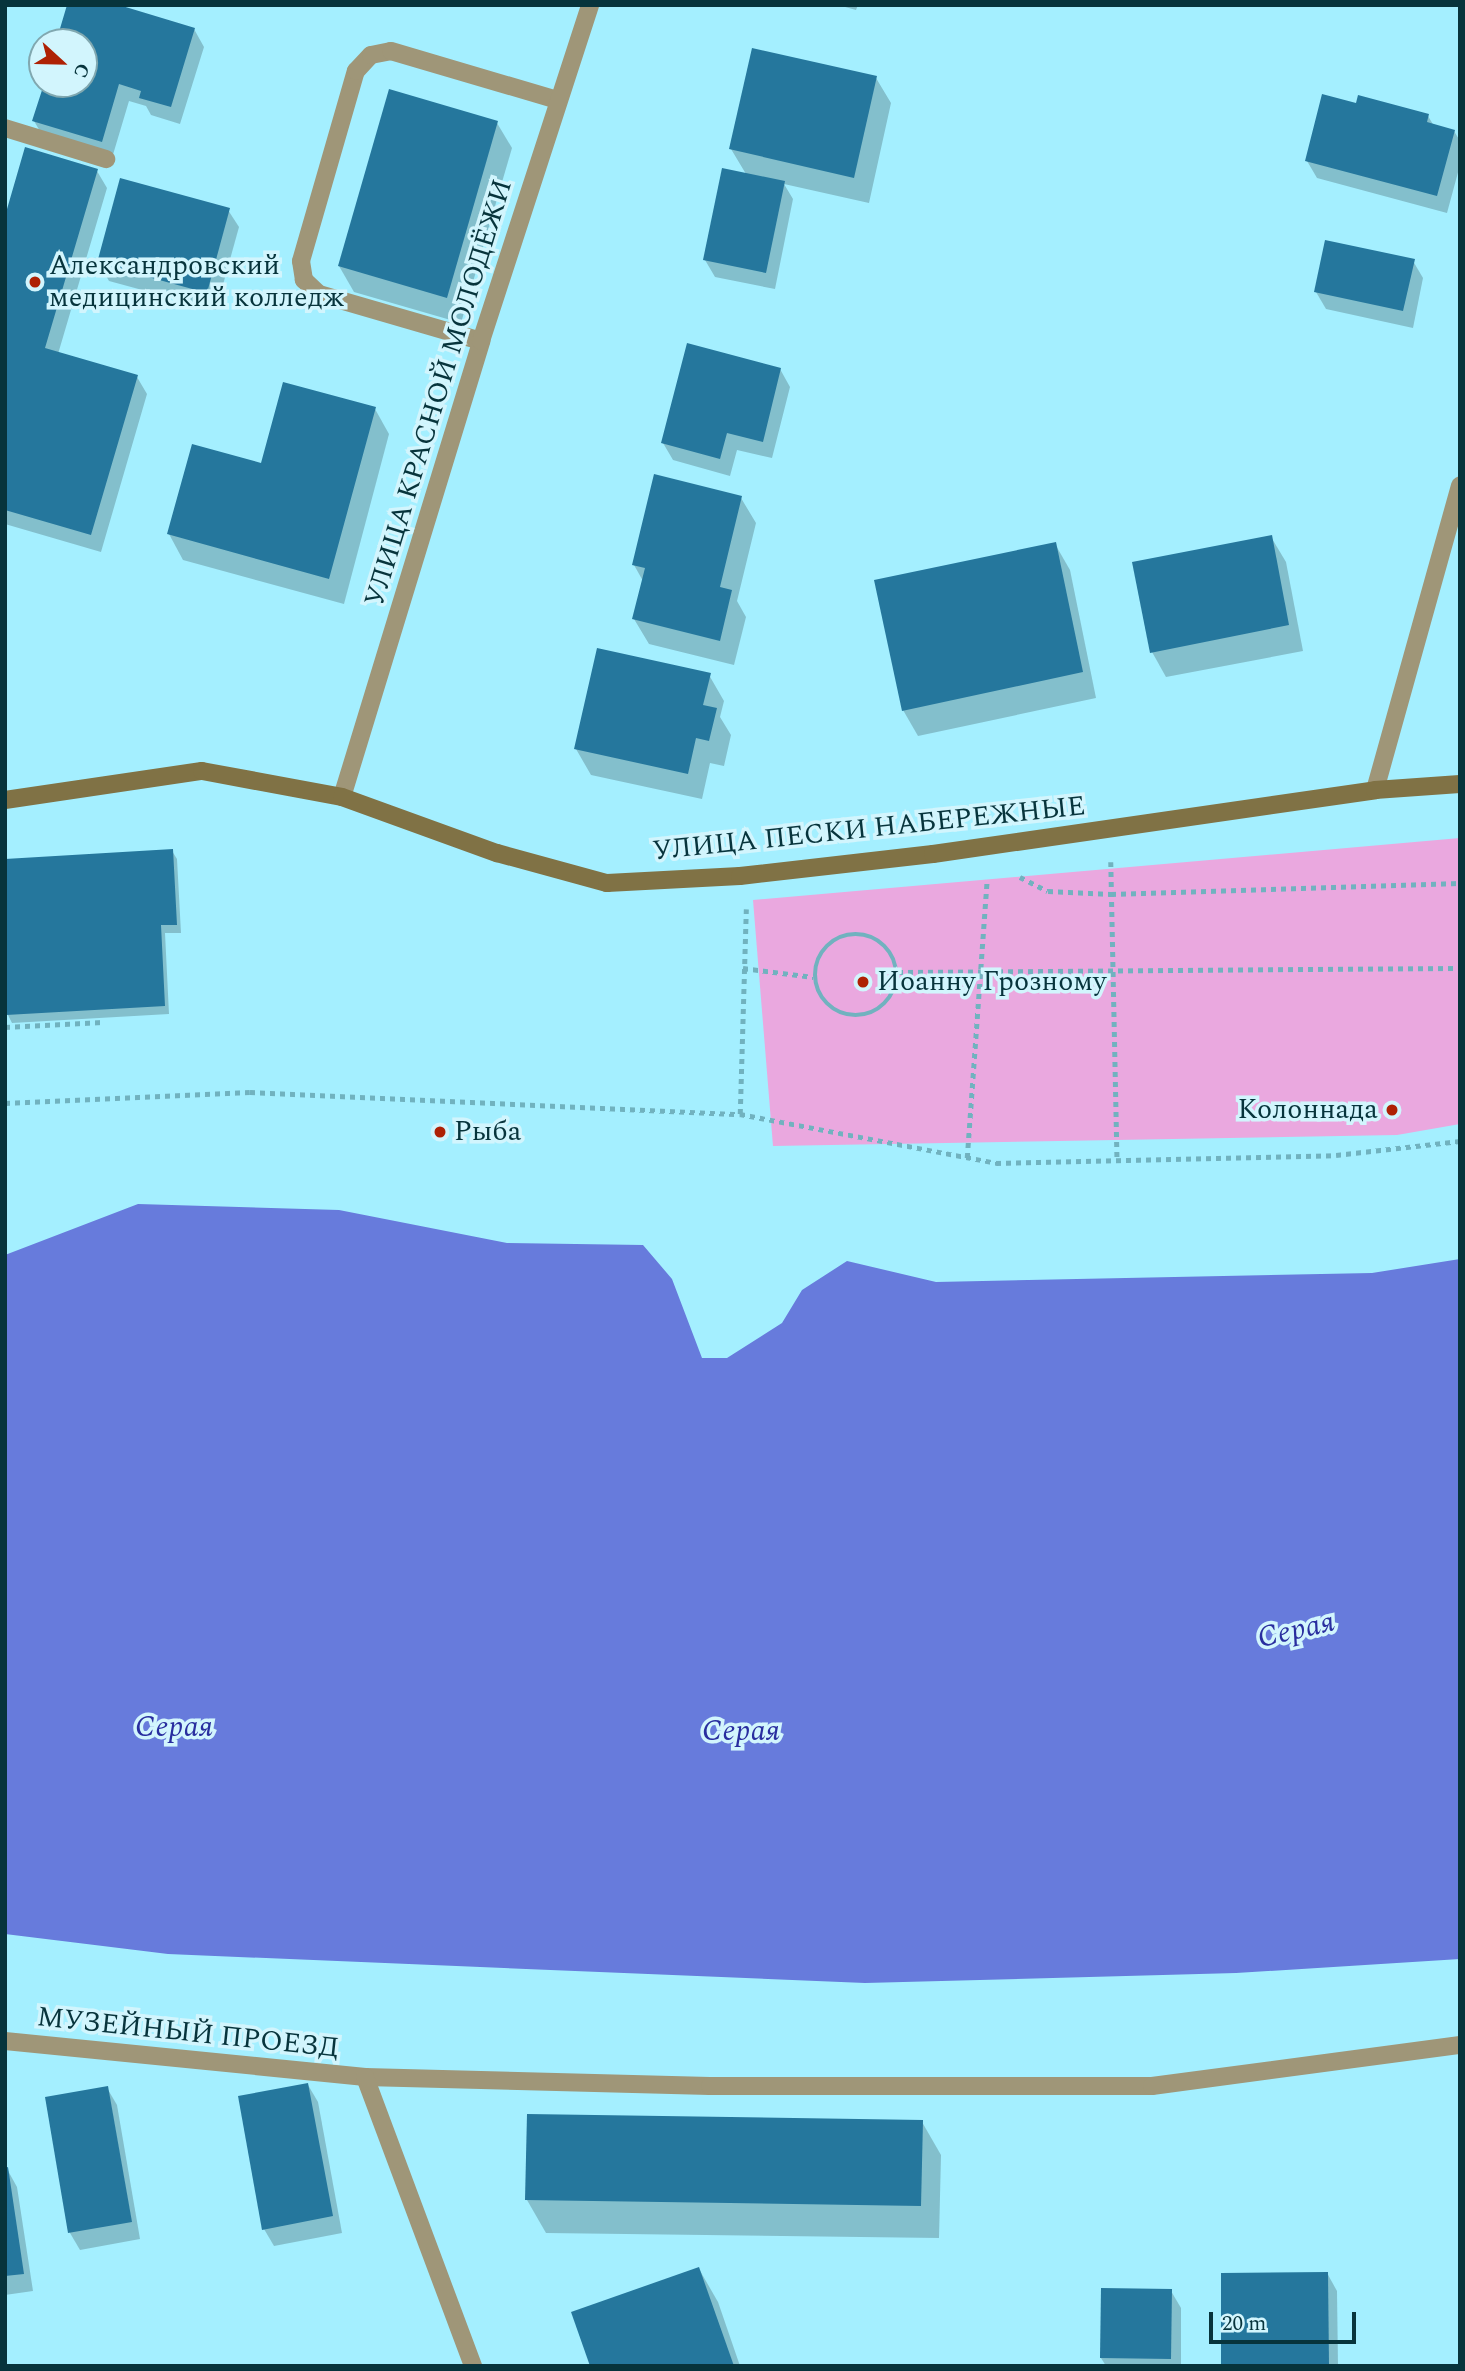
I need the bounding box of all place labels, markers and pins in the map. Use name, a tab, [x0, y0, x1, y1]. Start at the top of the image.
place label: Александровский медицинский колледж	[49, 249, 344, 315]
marker: Александровский медицинский колледж	[27, 274, 43, 290]
place label: Иоанну Грозному	[877, 965, 1106, 999]
marker: Иоанну Грозному	[855, 974, 871, 990]
place label: Колоннада	[1238, 1093, 1378, 1127]
marker: Колоннада	[1384, 1102, 1400, 1118]
place label: Рыба	[454, 1115, 521, 1149]
marker: Рыба	[432, 1124, 448, 1140]

